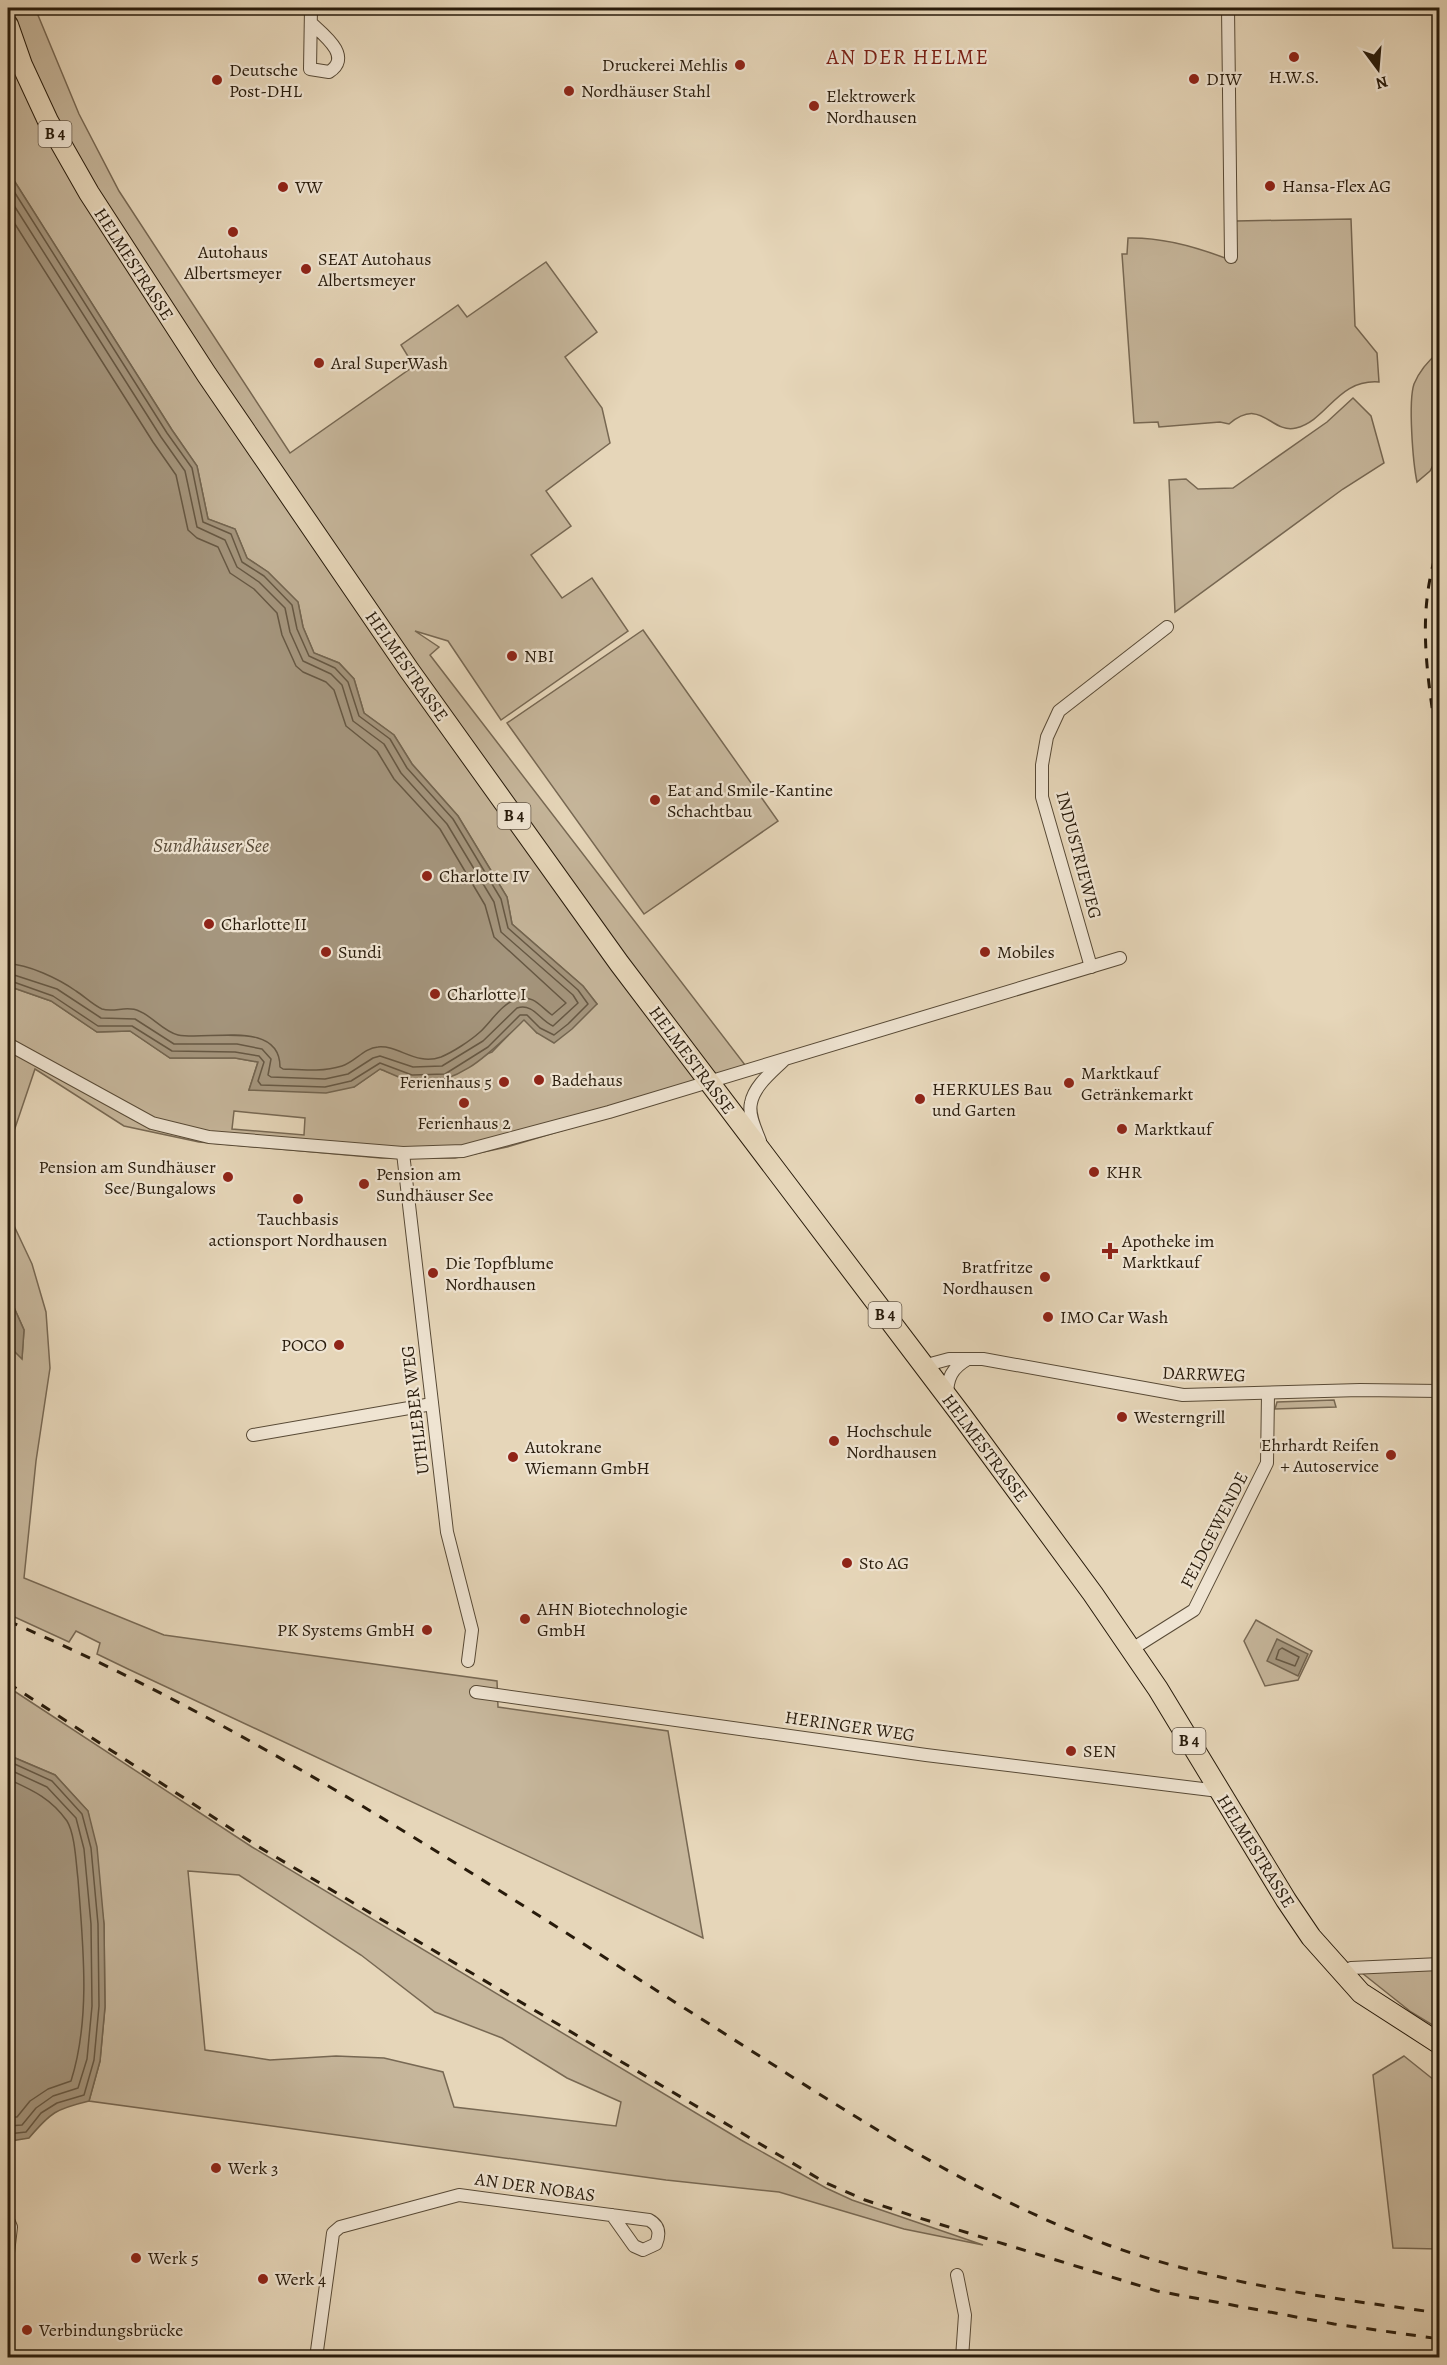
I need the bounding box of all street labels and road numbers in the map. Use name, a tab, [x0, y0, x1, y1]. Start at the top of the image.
road number: B 4	[38, 121, 72, 147]
street label: HELMESTRASSE	[89, 203, 179, 325]
street label: HELMESTRASSE	[360, 606, 454, 726]
street label: INDUSTRIEWEG	[1050, 789, 1108, 921]
road number: B 4	[498, 803, 530, 829]
street label: HELMESTRASSE	[643, 1001, 741, 1119]
road number: B 4	[868, 1302, 902, 1328]
street label: UTHLEBER WEG	[395, 1344, 435, 1476]
street label: DARRWEG	[1162, 1361, 1246, 1387]
street label: HELMESTRASSE	[936, 1389, 1034, 1507]
street label: FELDGEWENDE	[1174, 1468, 1254, 1592]
street label: HERINGER WEG	[784, 1705, 916, 1747]
road number: B 4	[1172, 1728, 1206, 1754]
street label: HELMESTRASSE	[1211, 1790, 1301, 1912]
street label: AN DER NOBAS	[472, 2167, 597, 2207]

